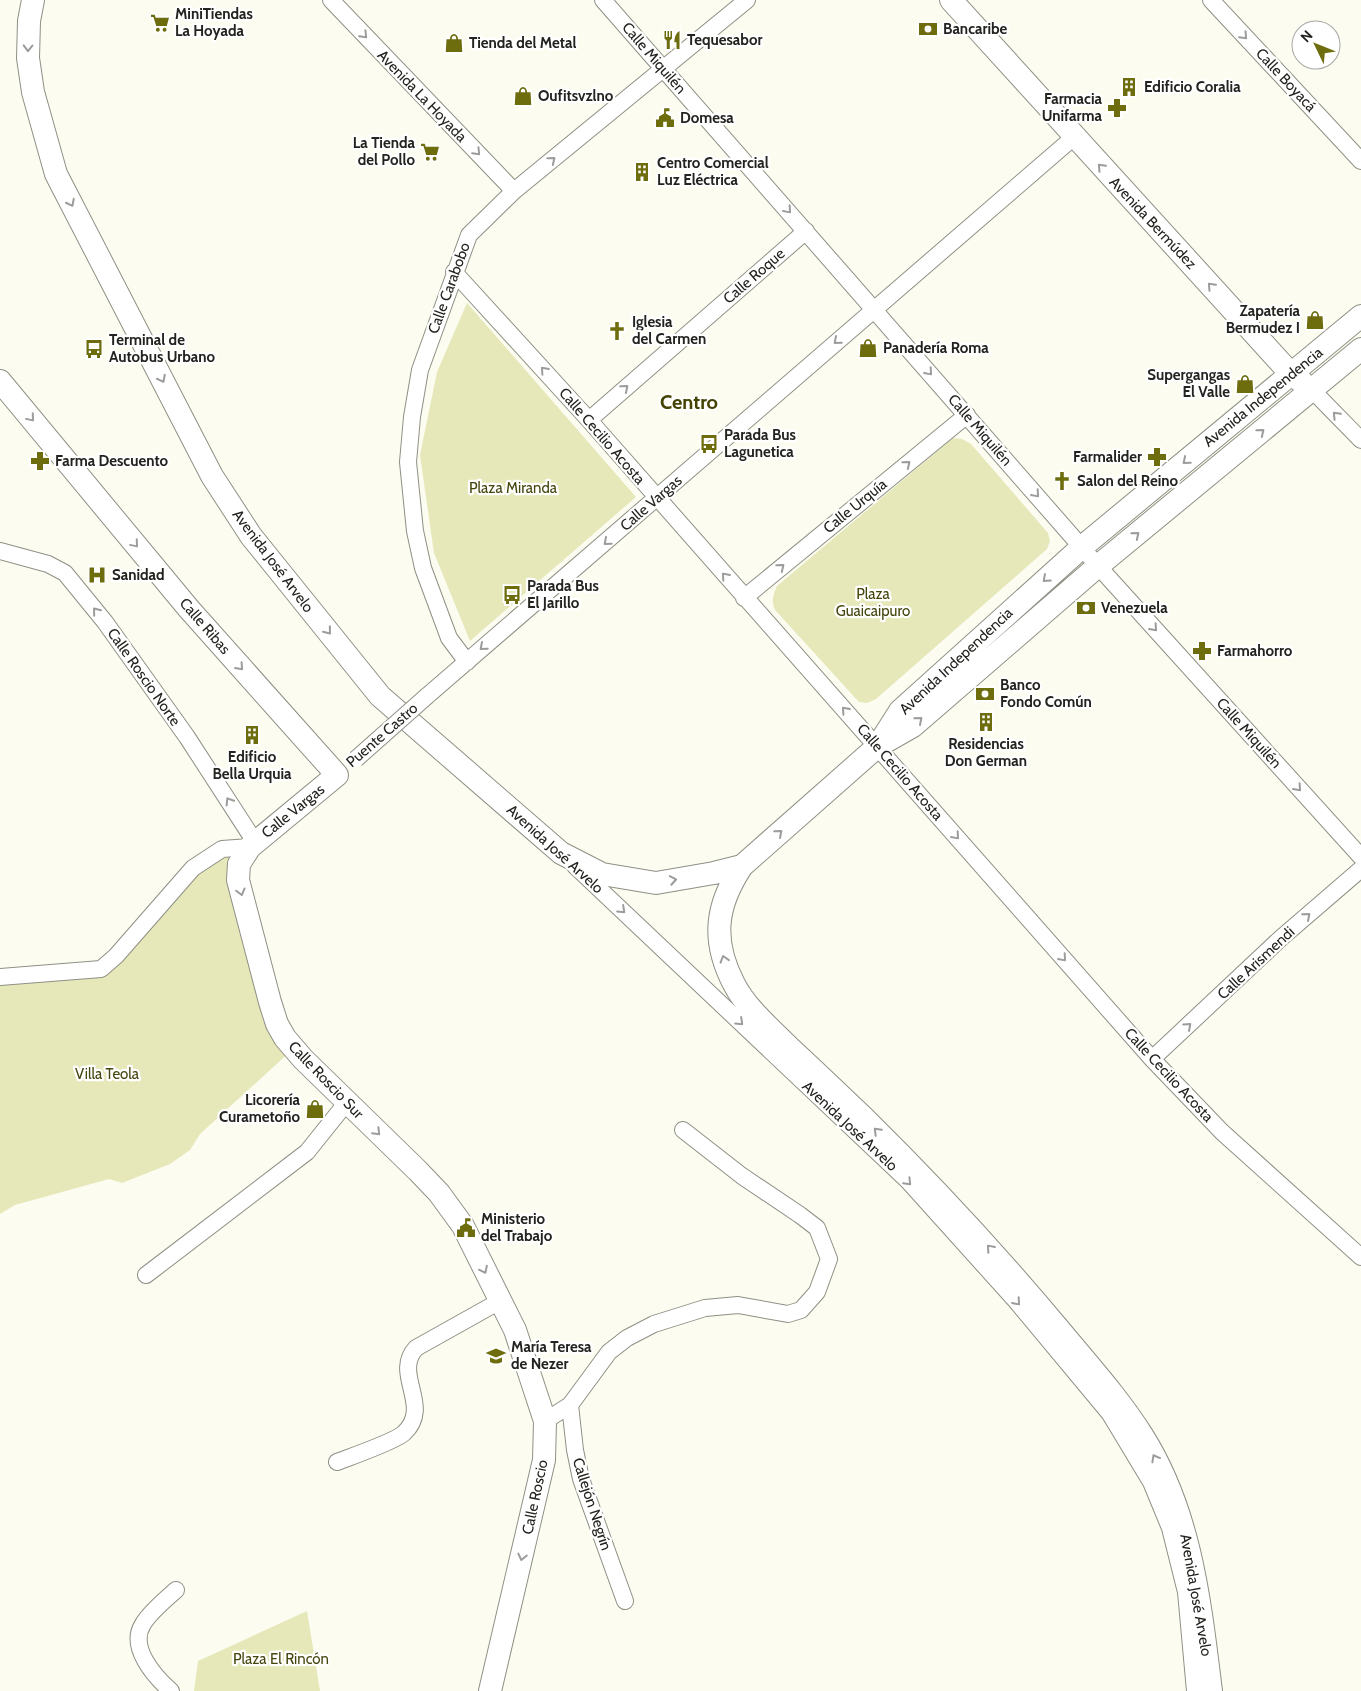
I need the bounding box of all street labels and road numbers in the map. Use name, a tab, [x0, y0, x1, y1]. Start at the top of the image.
street label: Calle Miquilén	[618, 19, 690, 97]
street label: Calle Boyacá	[1252, 45, 1320, 116]
street label: Avenida La Hoyada	[374, 46, 471, 146]
street label: Avenida Bermúdez	[1106, 173, 1200, 273]
street label: Calle Carabobo	[424, 240, 474, 336]
street label: Calle Roque	[720, 244, 789, 308]
street label: Avenida Independencia	[1200, 343, 1327, 451]
street label: Calle Cecilio Acosta	[555, 384, 649, 489]
street label: Calle Miquilén	[944, 391, 1016, 469]
street label: Calle Vargas	[616, 471, 686, 535]
street label: Calle Urquía	[820, 475, 891, 537]
street label: Avenida José Arvelo	[229, 506, 317, 616]
street label: Calle Ribas	[176, 594, 234, 658]
street label: Avenida Independencia	[896, 603, 1017, 718]
street label: Calle Roscio Norte	[104, 625, 185, 730]
street label: Calle Miquilén	[1213, 694, 1285, 772]
street label: Puente Castro	[343, 699, 421, 771]
street label: Calle Cecilio Acosta	[853, 720, 947, 825]
street label: Calle Vargas	[258, 780, 328, 842]
street label: Avenida José Arvelo	[503, 801, 607, 897]
street label: Calle Arismendi	[1214, 923, 1298, 1003]
street label: Calle Cecilio Acosta	[1121, 1024, 1218, 1126]
street label: Calle Roscio Sur	[285, 1038, 368, 1123]
street label: Avenida José Arvelo	[799, 1077, 901, 1175]
street label: Callejón Negrín	[569, 1456, 615, 1552]
street label: Calle Roscio	[518, 1458, 552, 1536]
street label: Avenida José Arvelo	[1176, 1532, 1216, 1658]

